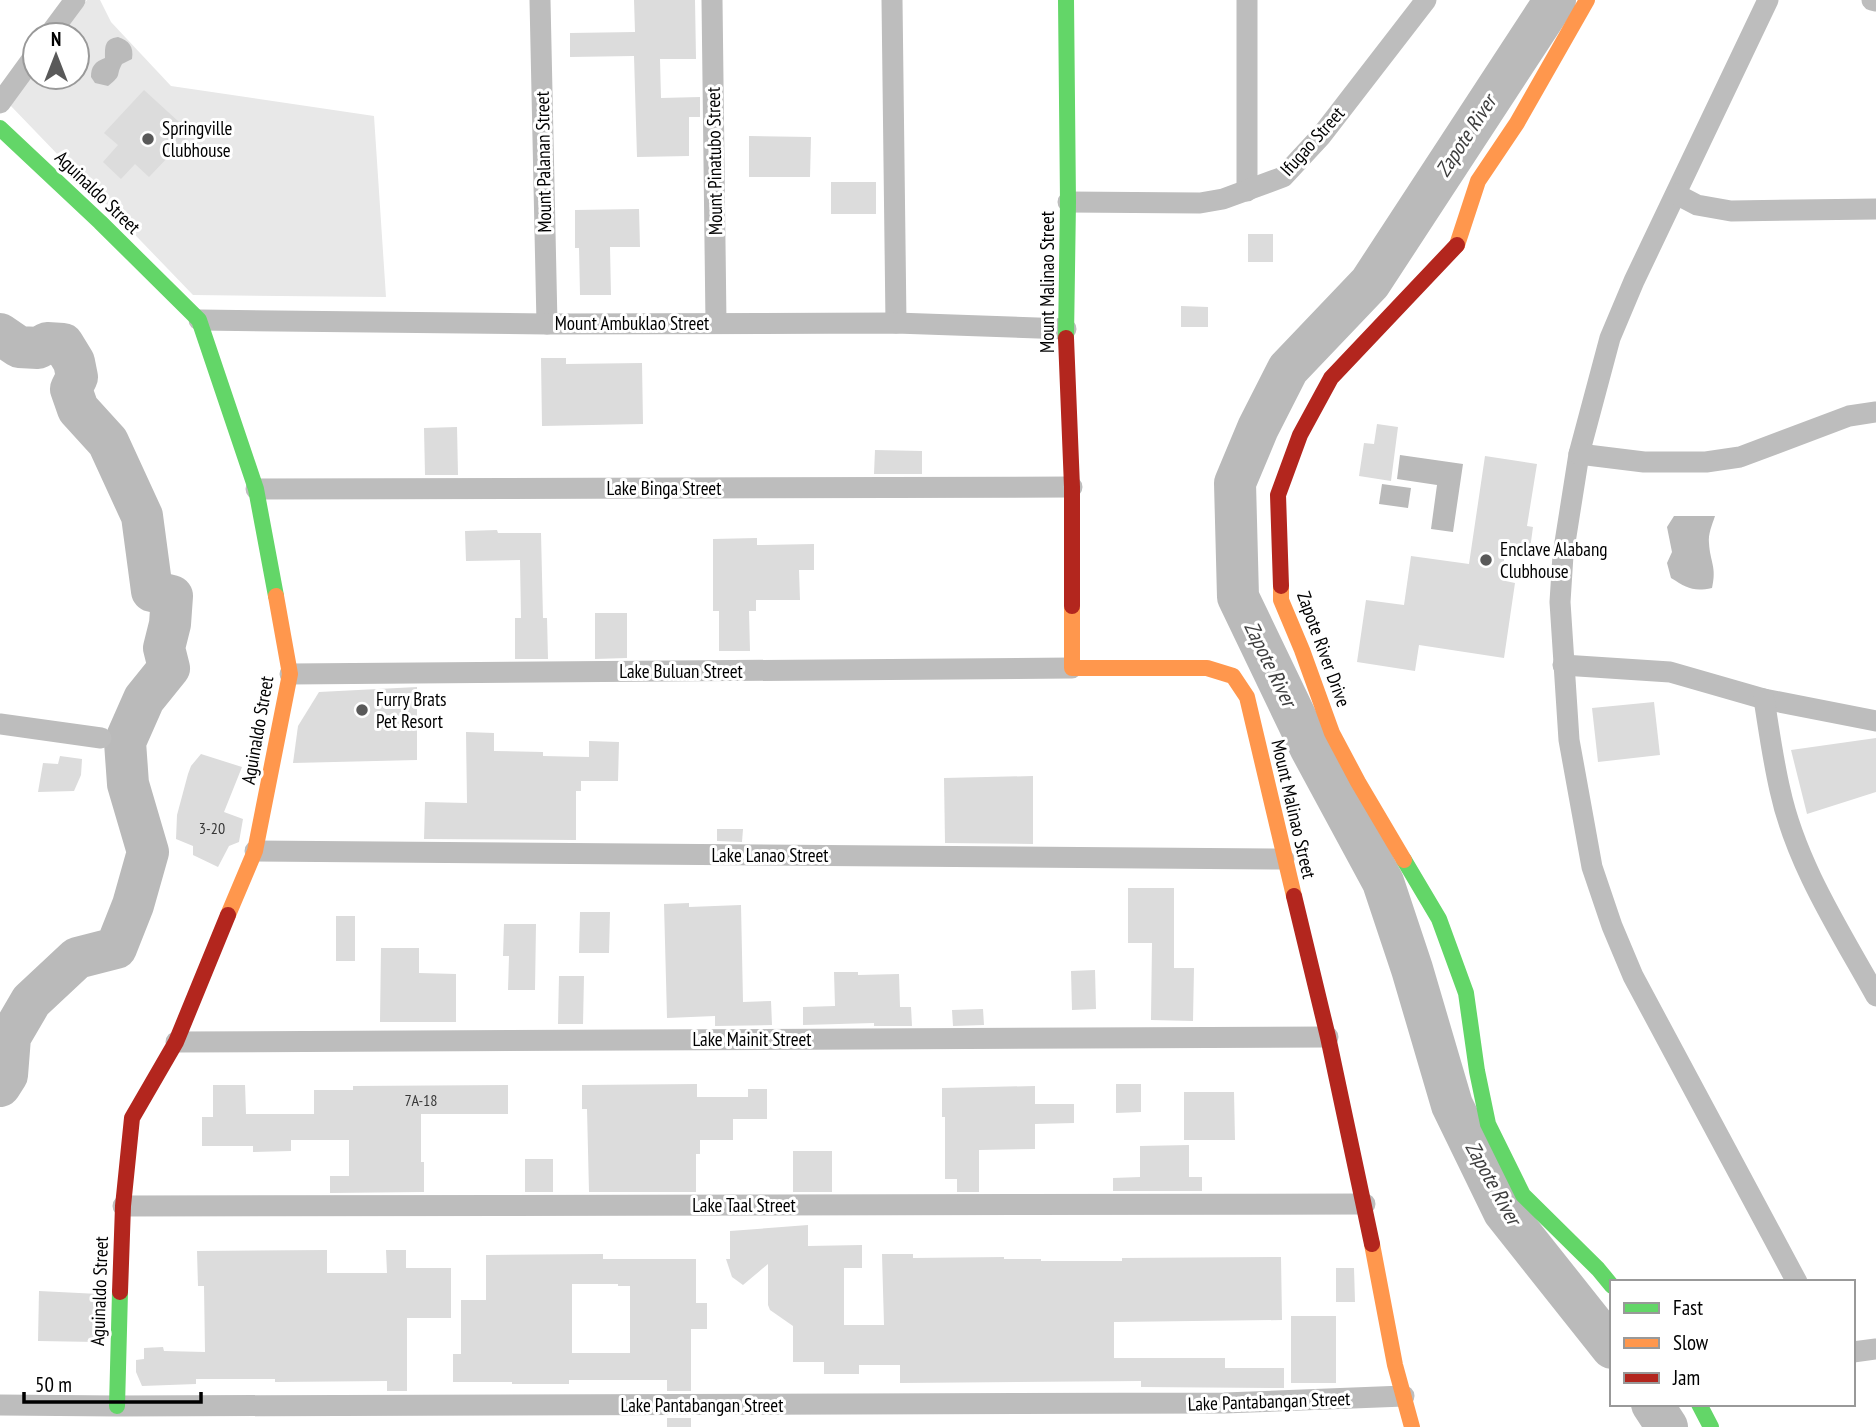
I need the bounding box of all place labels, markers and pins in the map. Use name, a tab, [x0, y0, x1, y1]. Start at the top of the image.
place label: Springville Clubhouse	[162, 116, 233, 162]
marker: Springville Clubhouse	[140, 131, 156, 147]
place label: Enclave Alabang Clubhouse	[1500, 537, 1607, 583]
marker: Enclave Alabang Clubhouse	[1478, 552, 1494, 568]
place label: Furry Brats Pet Resort	[376, 687, 447, 733]
marker: Furry Brats Pet Resort	[354, 702, 370, 718]

